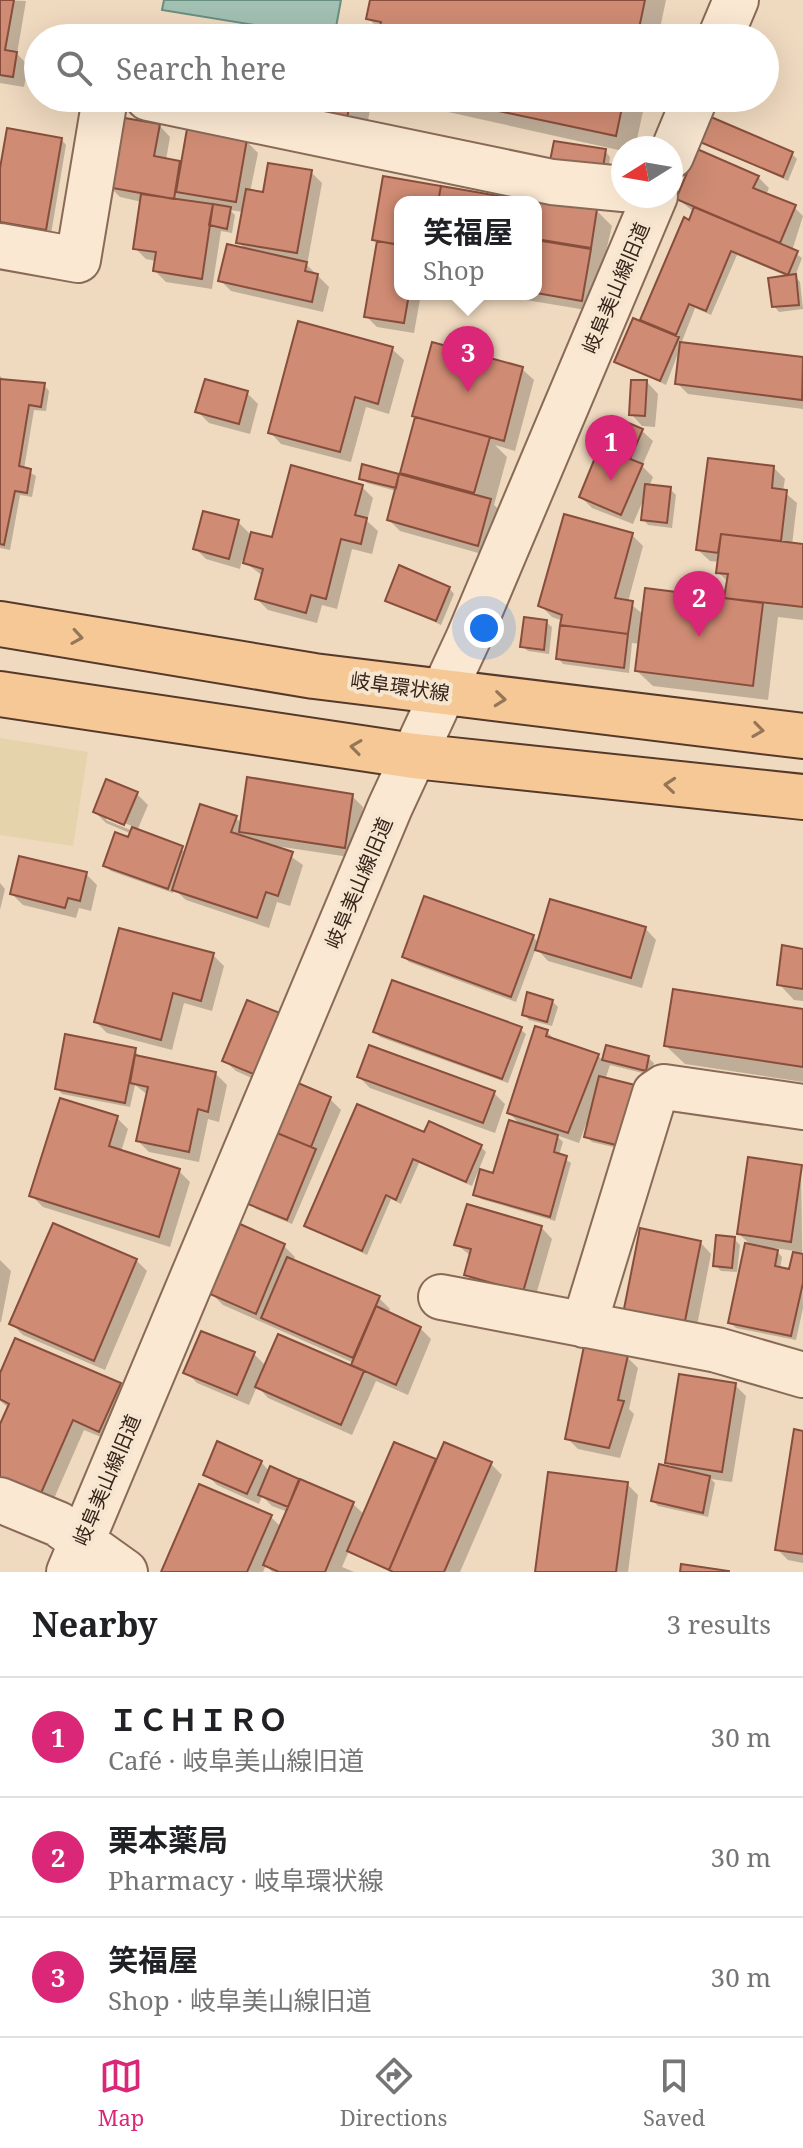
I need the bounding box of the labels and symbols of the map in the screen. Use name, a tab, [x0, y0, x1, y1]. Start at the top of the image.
north arrow	[611, 136, 683, 208]
street label: 岐阜美山線旧道	[576, 218, 655, 358]
pin: 3	[442, 326, 494, 392]
pin: 1	[585, 415, 637, 481]
pin: 2	[673, 571, 725, 637]
your location	[464, 608, 504, 648]
one-way arrow	[70, 628, 84, 645]
street label: 岐阜環状線	[349, 666, 451, 707]
one-way arrow	[494, 691, 507, 708]
one-way arrow	[752, 721, 765, 738]
one-way arrow	[349, 739, 363, 756]
one-way arrow	[663, 776, 676, 793]
street label: 岐阜美山線旧道	[319, 813, 398, 953]
street label: 岐阜美山線旧道	[67, 1410, 146, 1550]

